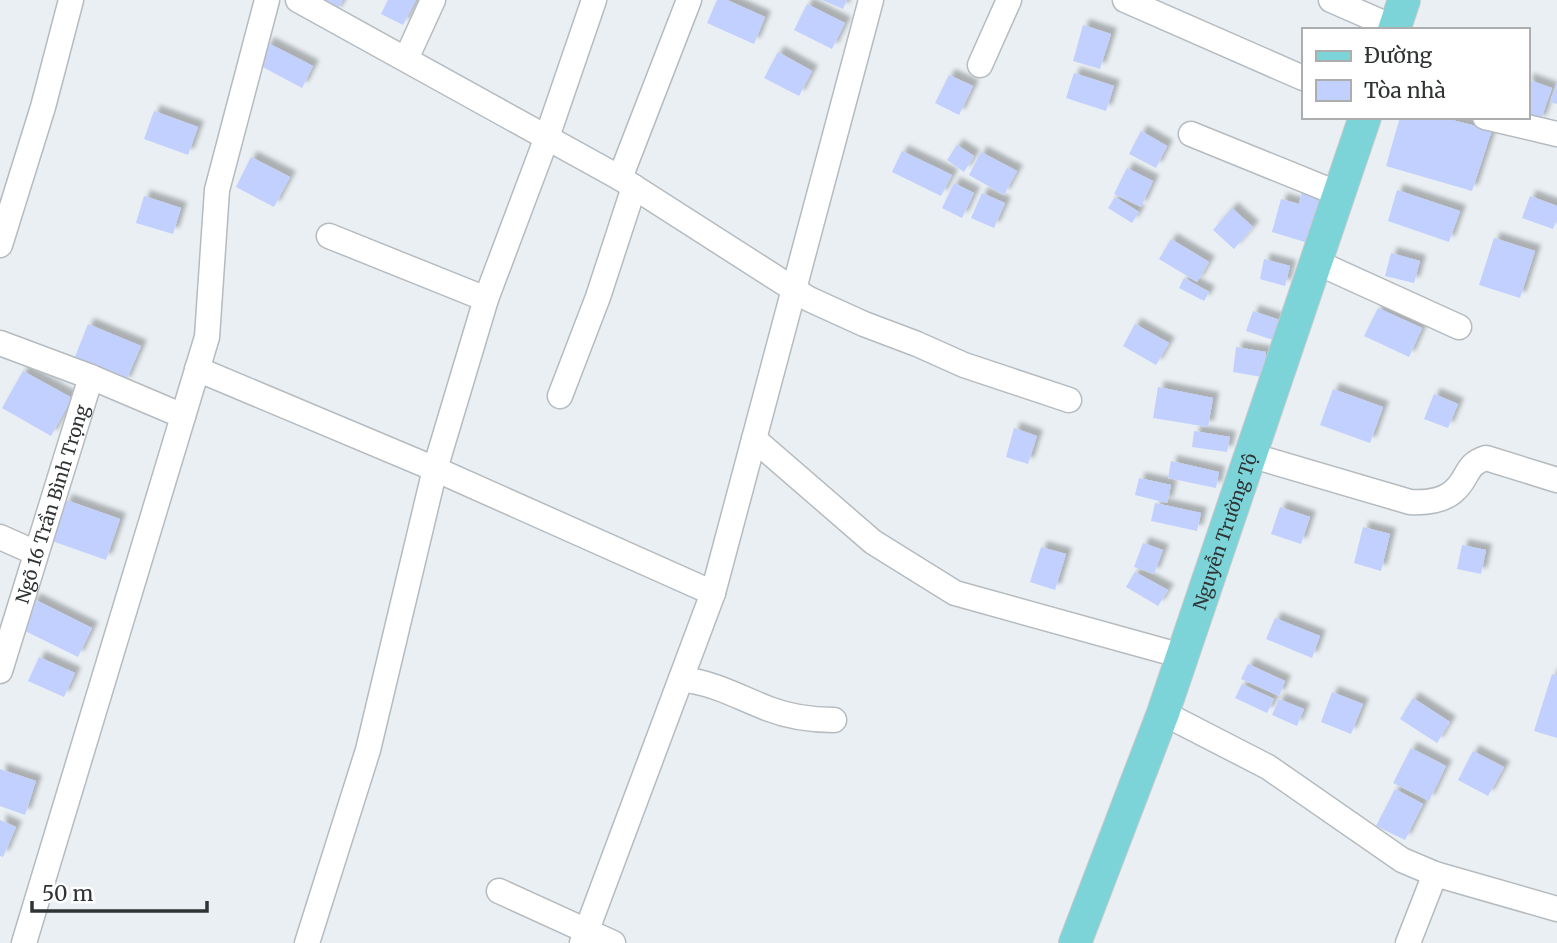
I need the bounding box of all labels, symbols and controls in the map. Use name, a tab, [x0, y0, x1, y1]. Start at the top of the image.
legend	[1302, 28, 1529, 119]
text: Đường	[1364, 42, 1433, 69]
text: Tòa nhà	[1364, 77, 1446, 104]
street label: Ngõ 16 Trần Bình Trọng	[10, 402, 93, 606]
street label: Nguyễn Trường Tộ	[1187, 450, 1262, 613]
scale bar	[32, 870, 206, 914]
text: 50 m	[42, 880, 93, 907]

